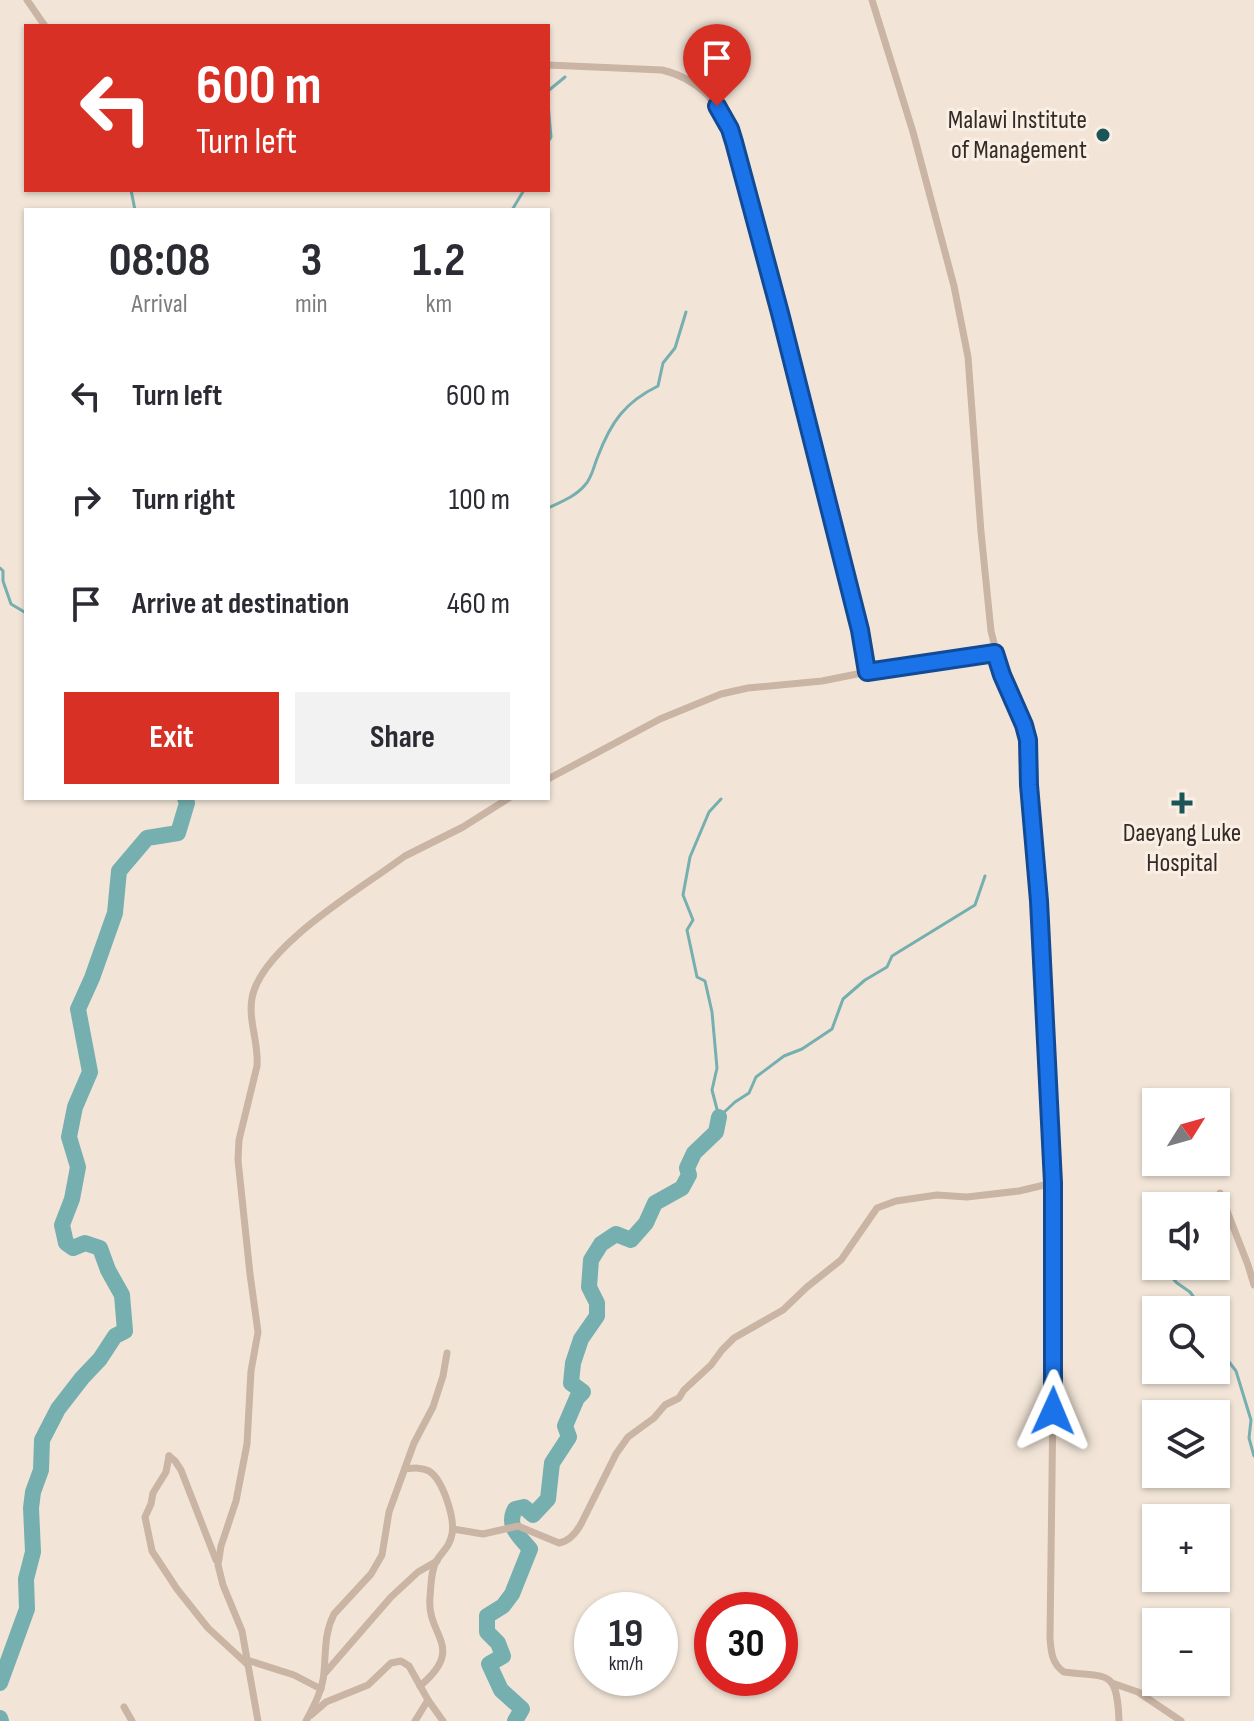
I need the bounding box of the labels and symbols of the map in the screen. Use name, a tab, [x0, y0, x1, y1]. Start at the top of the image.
pin	[683, 24, 751, 106]
place label: Malawi Institute of Management	[948, 105, 1087, 166]
marker: Malawi Institute of Management	[1094, 126, 1112, 144]
marker: Daeyang Luke Hospital	[1171, 792, 1193, 814]
place label: Daeyang Luke Hospital	[1123, 818, 1241, 879]
north arrow	[1142, 1088, 1230, 1176]
position arrow	[1011, 1369, 1095, 1453]
speed limit sign: 30	[694, 1592, 798, 1696]

